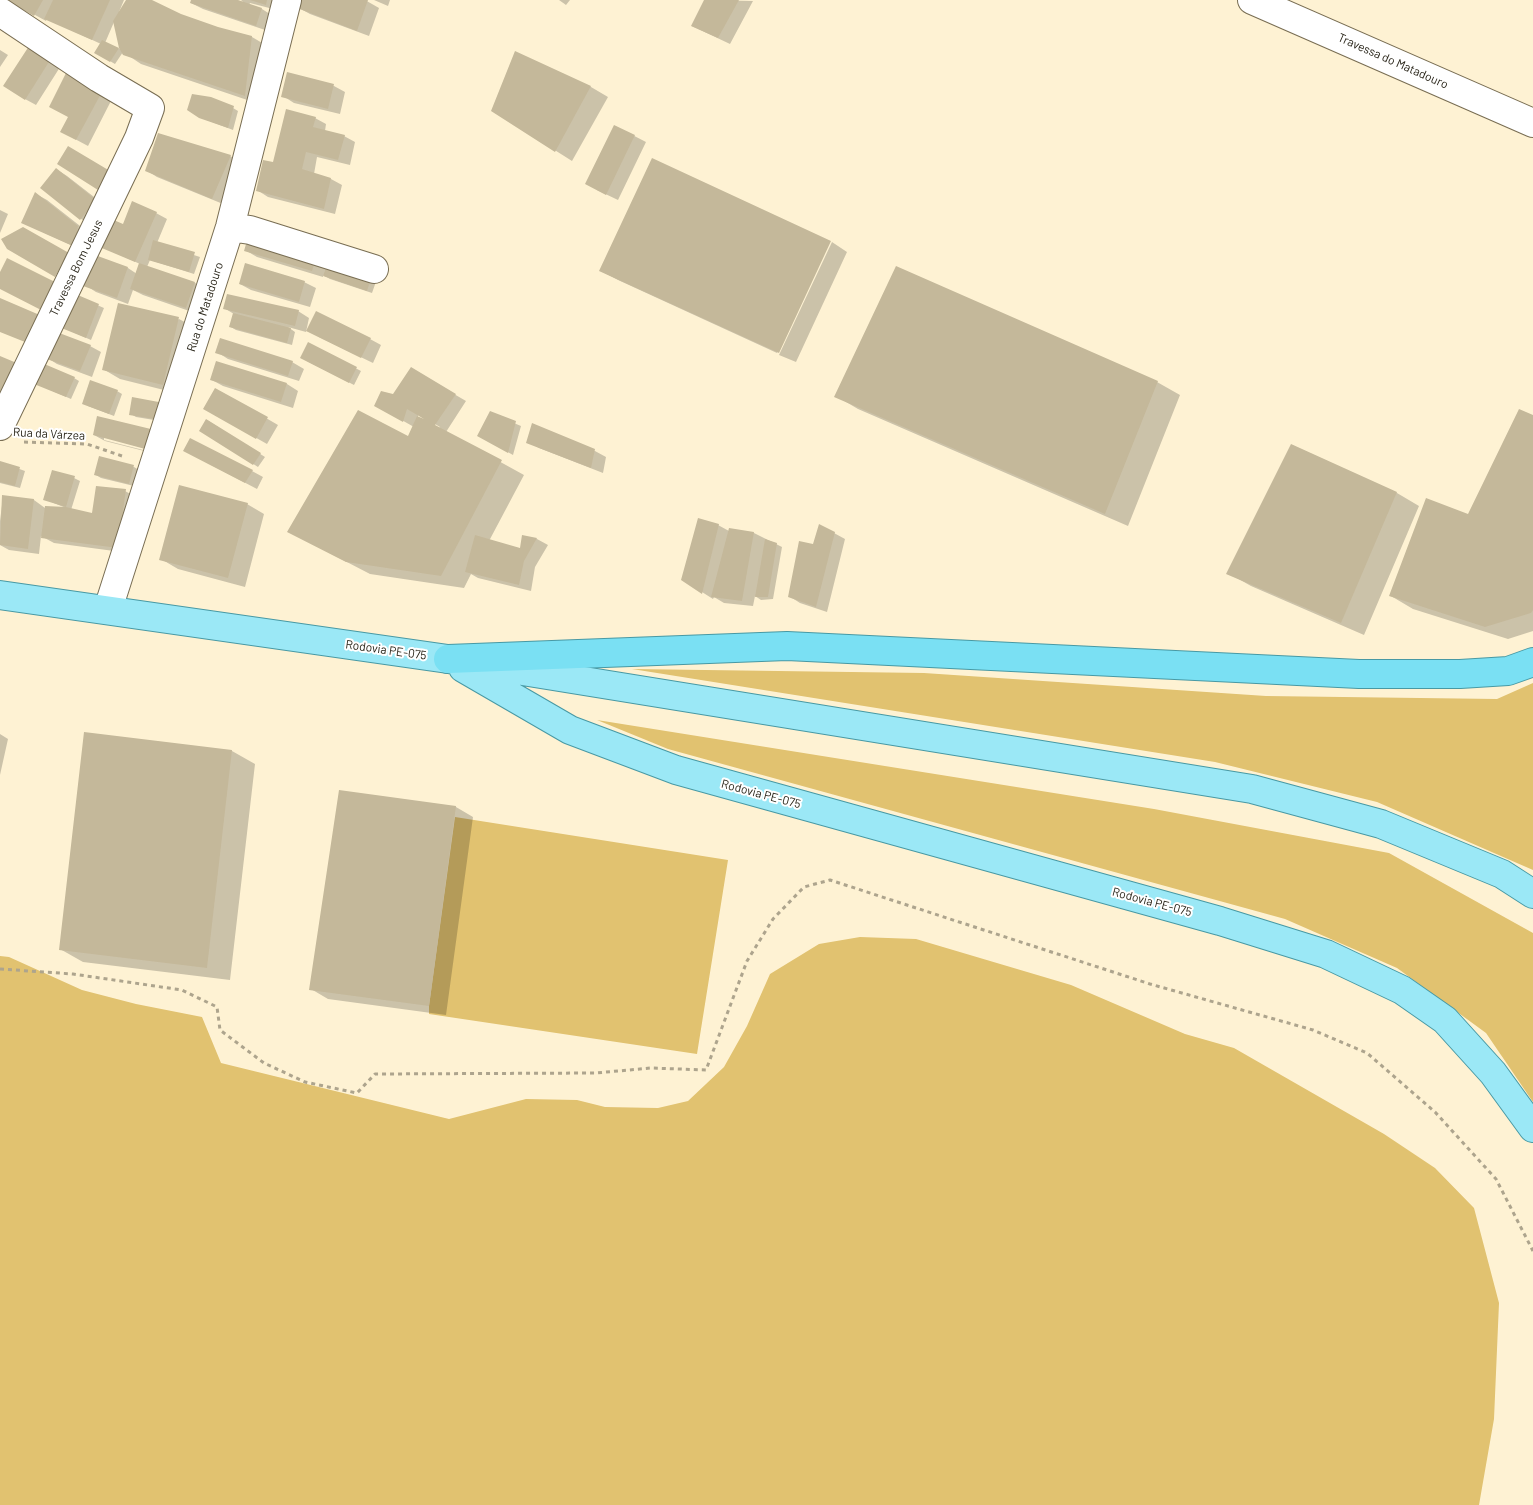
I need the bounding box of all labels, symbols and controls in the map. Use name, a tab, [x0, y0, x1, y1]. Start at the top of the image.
street label: Travessa do Matadouro	[1336, 30, 1450, 92]
street label: Travessa Bom Jesus	[46, 217, 106, 319]
street label: Rua do Matadouro	[184, 260, 226, 354]
street label: Rua da Várzea	[13, 425, 85, 443]
street label: Rodovia PE-075	[345, 637, 427, 663]
street label: Rodovia PE-075	[720, 776, 802, 812]
street label: Rodovia PE-075	[1111, 884, 1193, 920]

